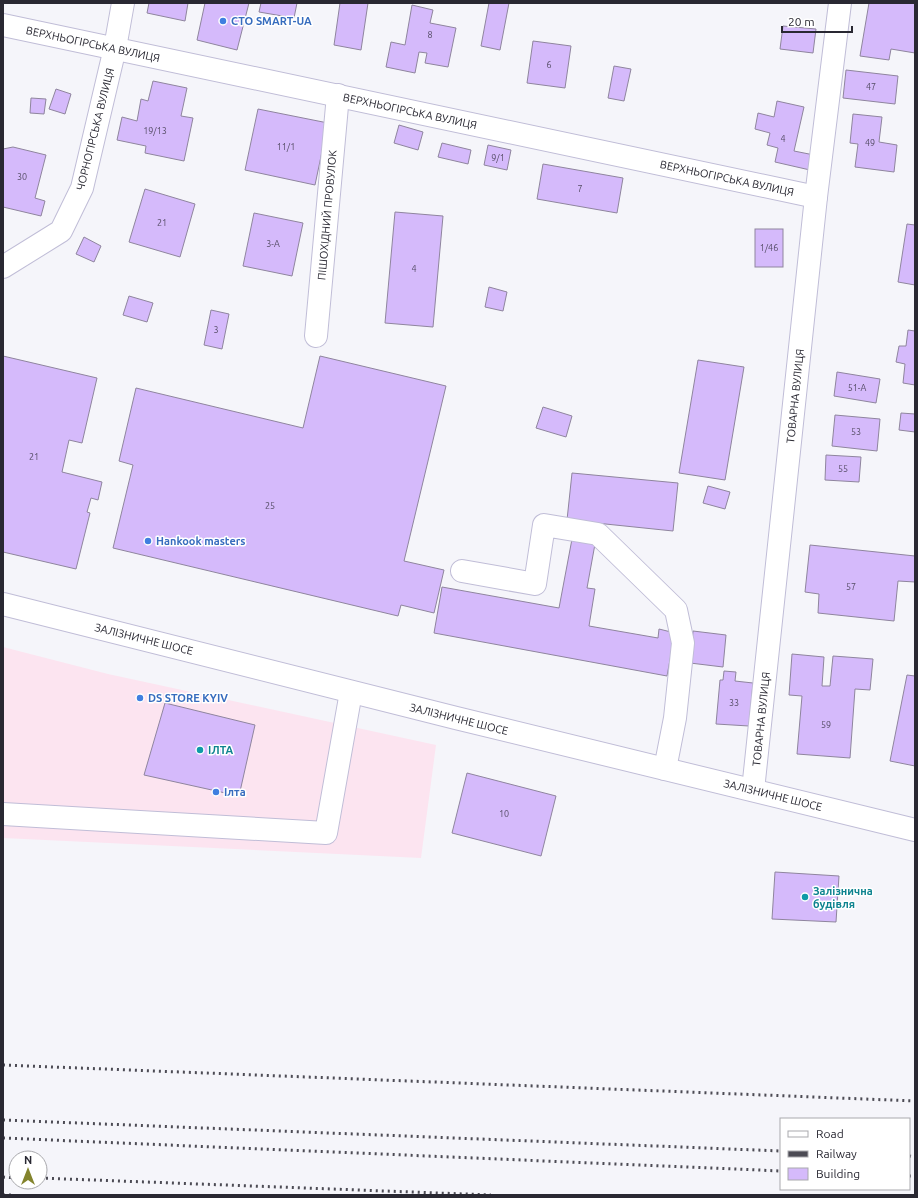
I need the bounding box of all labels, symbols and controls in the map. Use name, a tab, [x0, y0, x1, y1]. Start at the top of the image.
scale bar	[782, 8, 852, 34]
place label: СТО SMART-UA	[231, 15, 312, 27]
text: 20 m	[788, 15, 815, 28]
marker: СТО SMART-UA	[218, 16, 228, 26]
street label: ВЕРХНЬОГІРСЬКА ВУЛИЦЯ	[25, 24, 161, 64]
house number: 8	[427, 30, 433, 40]
house number: 6	[546, 60, 552, 70]
street label: ЧОРНОГІРСЬКА ВУЛИЦЯ	[74, 67, 116, 191]
house number: 47	[866, 82, 876, 92]
street label: ВЕРХНЬОГІРСЬКА ВУЛИЦЯ	[342, 91, 478, 131]
house number: 19/13	[143, 126, 167, 136]
house number: 4	[780, 134, 786, 144]
house number: 49	[865, 138, 875, 148]
house number: 11/1	[277, 142, 295, 152]
street label: ПІШОХІДНИЙ ПРОВУЛОК	[315, 149, 339, 281]
house number: 9/1	[491, 153, 505, 163]
street label: ВЕРХНЬОГІРСЬКА ВУЛИЦЯ	[659, 158, 795, 198]
house number: 30	[17, 172, 27, 182]
house number: 7	[577, 184, 583, 194]
house number: 21	[157, 218, 167, 228]
house number: 3-А	[266, 239, 280, 249]
house number: 1/46	[760, 243, 778, 253]
house number: 4	[411, 264, 417, 274]
house number: 3	[213, 325, 219, 335]
street label: ТОВАРНА ВУЛИЦЯ	[784, 348, 806, 444]
house number: 51-А	[848, 383, 866, 393]
house number: 53	[851, 427, 861, 437]
house number: 21	[29, 452, 39, 462]
house number: 55	[838, 464, 848, 474]
house number: 25	[265, 501, 275, 511]
place label: Hankook masters	[156, 535, 246, 547]
marker: Hankook masters	[143, 536, 153, 546]
house number: 57	[846, 582, 856, 592]
street label: ЗАЛІЗНИЧНЕ ШОСЕ	[94, 621, 194, 657]
street label: ТОВАРНА ВУЛИЦЯ	[750, 671, 772, 767]
place label: DS STORE KYIV	[148, 692, 228, 704]
marker: DS STORE KYIV	[135, 693, 145, 703]
house number: 33	[729, 698, 739, 708]
street label: ЗАЛІЗНИЧНЕ ШОСЕ	[409, 701, 509, 737]
house number: 59	[821, 720, 831, 730]
place label: ІЛТА	[208, 744, 234, 756]
marker: ІЛТА	[195, 745, 205, 755]
street label: ЗАЛІЗНИЧНЕ ШОСЕ	[723, 777, 823, 813]
place label: Ілта	[224, 786, 246, 798]
marker: Ілта	[211, 787, 221, 797]
house number: 10	[499, 809, 509, 819]
place label: Залізнична будівля	[813, 885, 873, 910]
marker: Залізнична будівля	[800, 892, 810, 902]
legend	[780, 1118, 910, 1190]
text: Road	[816, 1127, 844, 1140]
text: Railway	[816, 1147, 857, 1160]
north arrow	[8, 1150, 48, 1190]
text: N	[24, 1154, 32, 1166]
text: Building	[816, 1167, 860, 1180]

